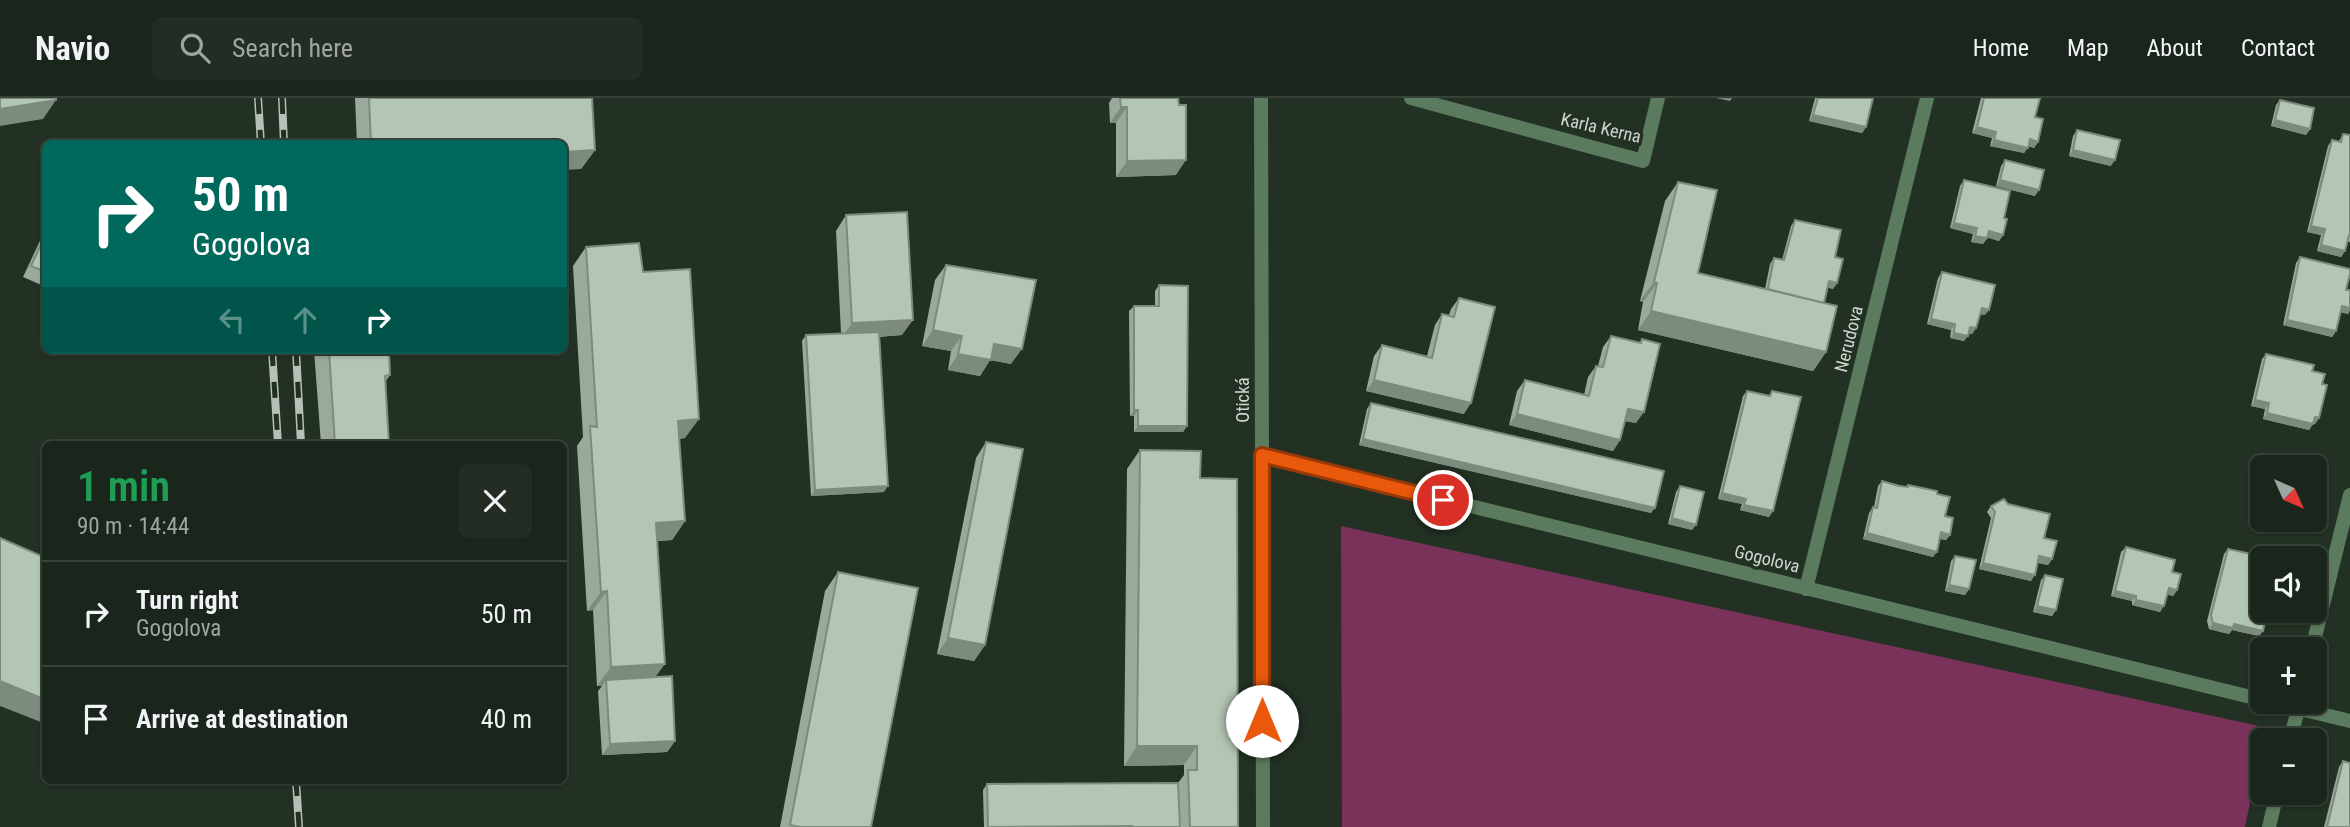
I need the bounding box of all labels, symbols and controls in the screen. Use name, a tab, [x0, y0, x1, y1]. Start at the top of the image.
search box	[152, 17, 642, 80]
text: Navio	[35, 29, 110, 68]
icon: search	[176, 29, 214, 67]
text: Search here	[232, 33, 353, 63]
text: Home	[1973, 34, 2029, 62]
text: Map	[2067, 34, 2109, 62]
text: About	[2147, 34, 2203, 62]
text: Contact	[2241, 34, 2315, 62]
street label: Karla Kerna	[1559, 108, 1643, 147]
text: 50 m	[192, 166, 289, 223]
icon: right	[77, 168, 168, 259]
text: Gogolova	[192, 225, 311, 263]
icon: left	[213, 301, 251, 339]
icon: ahead	[286, 301, 324, 339]
icon: right	[359, 301, 397, 339]
street label: Nerudova	[1830, 303, 1867, 374]
street label: Otická	[1232, 377, 1253, 423]
north arrow	[2250, 455, 2328, 532]
map controls	[2250, 455, 2327, 805]
text: 1 min	[77, 462, 170, 511]
button: close	[458, 464, 532, 538]
pin	[1413, 470, 1473, 530]
icon: arrive	[1424, 481, 1462, 519]
text: 90 m · 14:44	[77, 513, 189, 540]
street label: Gogolova	[1732, 540, 1802, 577]
button: sound	[2250, 546, 2327, 623]
text: Turn right	[136, 585, 238, 615]
icon: right	[77, 595, 115, 633]
text: 50 m	[481, 599, 532, 629]
text: Gogolova	[136, 615, 221, 642]
button: +	[2250, 637, 2327, 714]
position arrow	[1225, 684, 1299, 758]
icon: arrive	[77, 700, 115, 738]
text: Arrive at destination	[136, 704, 348, 734]
text: 40 m	[481, 704, 532, 734]
button: −	[2250, 728, 2327, 805]

